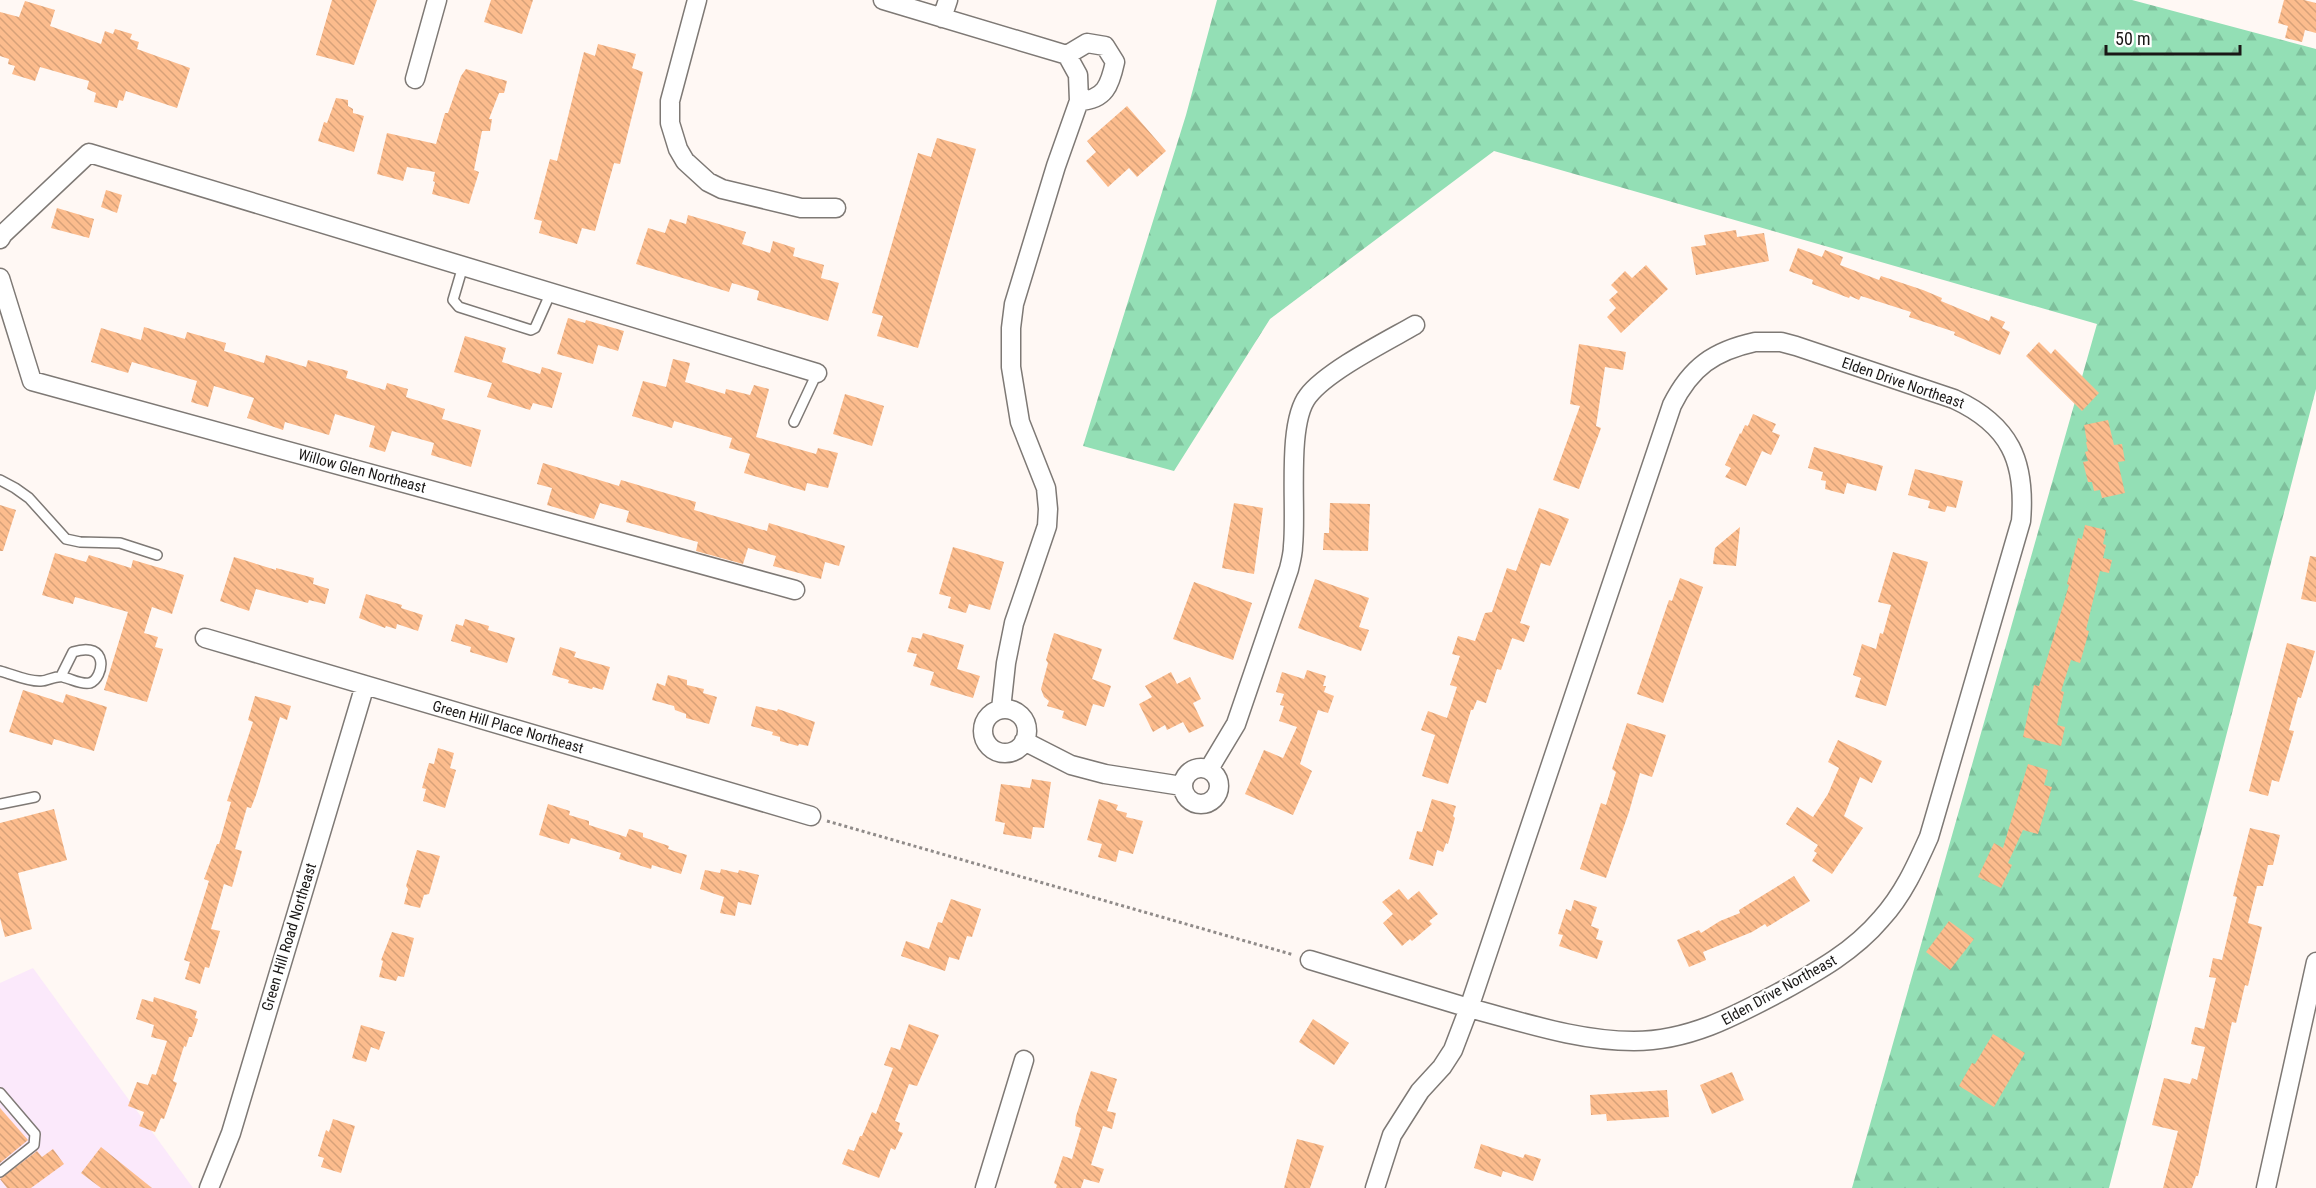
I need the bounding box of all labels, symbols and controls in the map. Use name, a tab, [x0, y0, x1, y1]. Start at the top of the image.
scale bar	[2106, 18, 2240, 56]
text: 50 m	[2115, 28, 2150, 49]
street label: Elden Drive Northeast	[1839, 354, 1967, 412]
street label: Willow Glen Northeast	[296, 445, 428, 497]
street label: Green Hill Place Northeast	[430, 697, 586, 757]
street label: Green Hill Road Northeast	[258, 861, 320, 1013]
street label: Elden Drive Northeast	[1718, 951, 1840, 1029]

